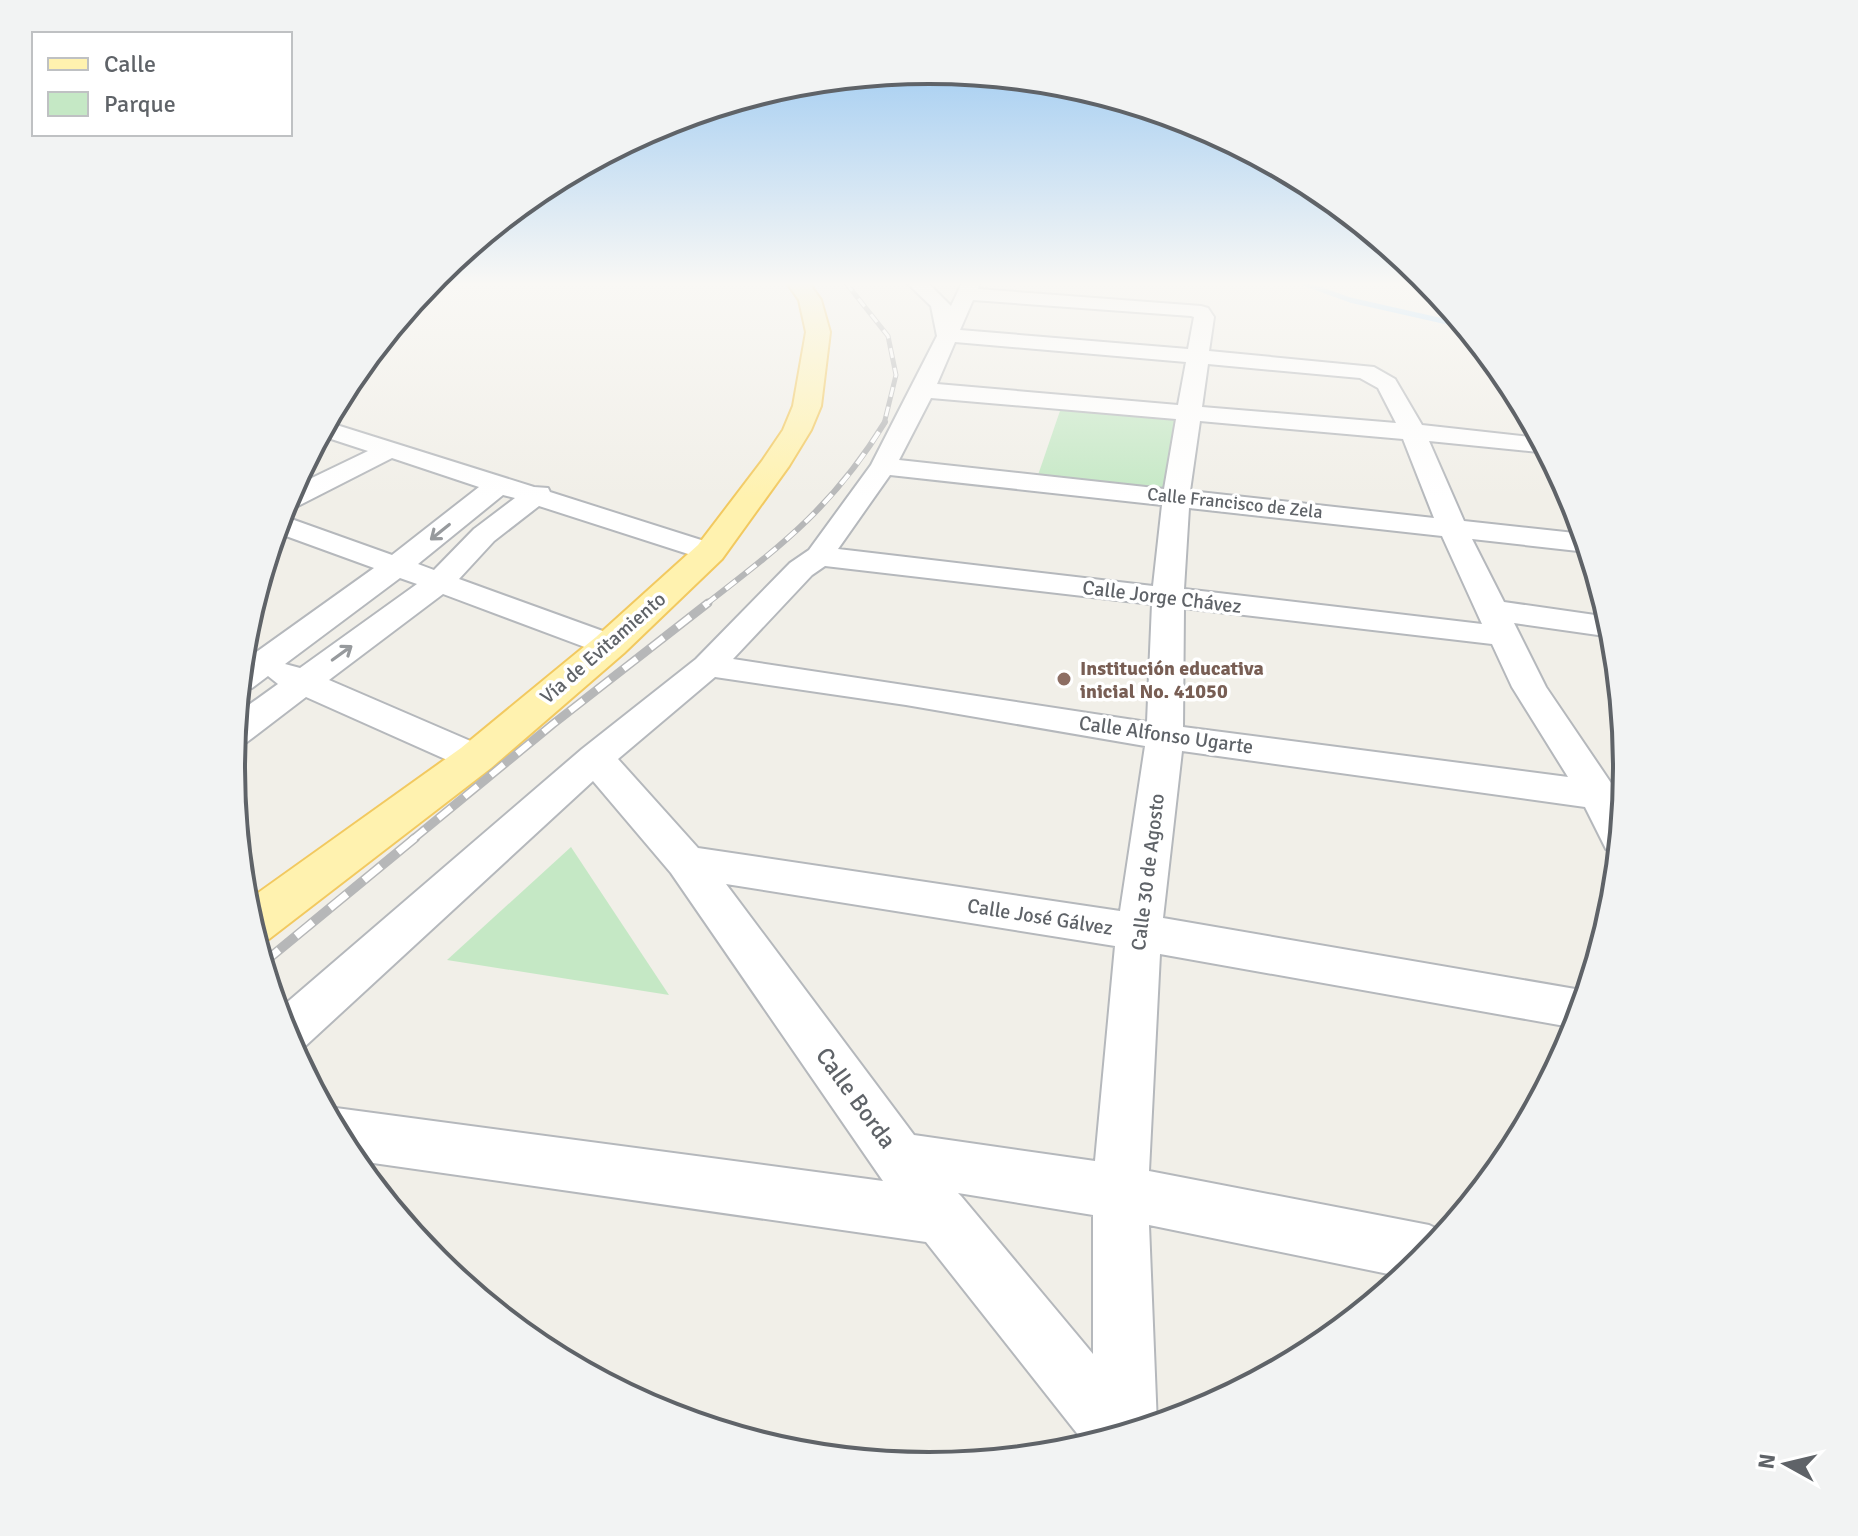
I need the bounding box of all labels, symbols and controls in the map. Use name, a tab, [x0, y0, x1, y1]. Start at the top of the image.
legend	[32, 32, 292, 136]
text: Calle	[104, 49, 156, 79]
text: Parque	[104, 89, 176, 119]
street label: Calle Francisco de Zela	[1146, 483, 1324, 523]
one-way arrow	[430, 523, 451, 541]
street label: Calle Jorge Chávez	[1081, 575, 1243, 619]
street label: Vía de Evitamiento	[535, 587, 671, 709]
one-way arrow	[331, 645, 352, 662]
place label: Institución educativa inicial No. 41050	[1080, 656, 1264, 704]
marker: Institución educativa inicial No. 41050	[1055, 670, 1073, 688]
street label: Calle Alfonso Ugarte	[1077, 710, 1255, 760]
street label: Calle 30 de Agosto	[1126, 792, 1170, 952]
street label: Calle José Gálvez	[966, 893, 1115, 941]
street label: Calle Borda	[809, 1041, 903, 1155]
north arrow	[1746, 1424, 1826, 1504]
text: N	[1752, 1452, 1781, 1471]

